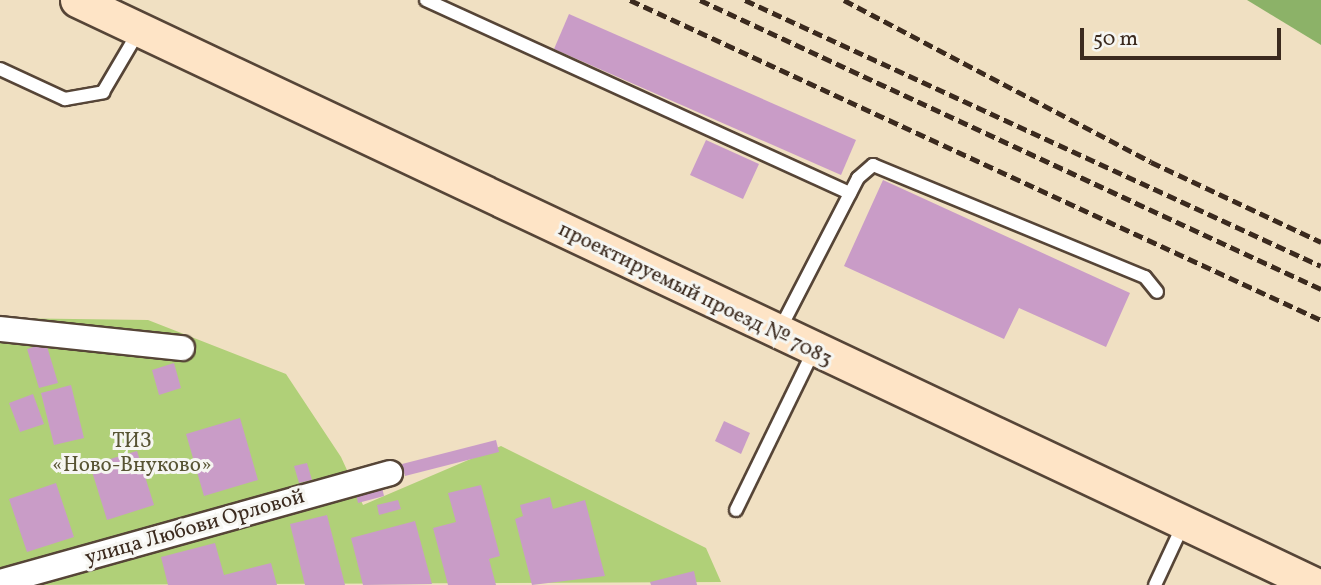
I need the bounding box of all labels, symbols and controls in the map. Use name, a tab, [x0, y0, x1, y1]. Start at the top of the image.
scale bar	[1083, 14, 1284, 58]
text: 50 m	[1093, 25, 1138, 54]
street label: проектируемый проезд № 7083	[554, 218, 836, 372]
park label: ТИЗ «Ново-Внуково»	[52, 429, 212, 479]
street label: улица Любови Орловой	[82, 485, 308, 571]

